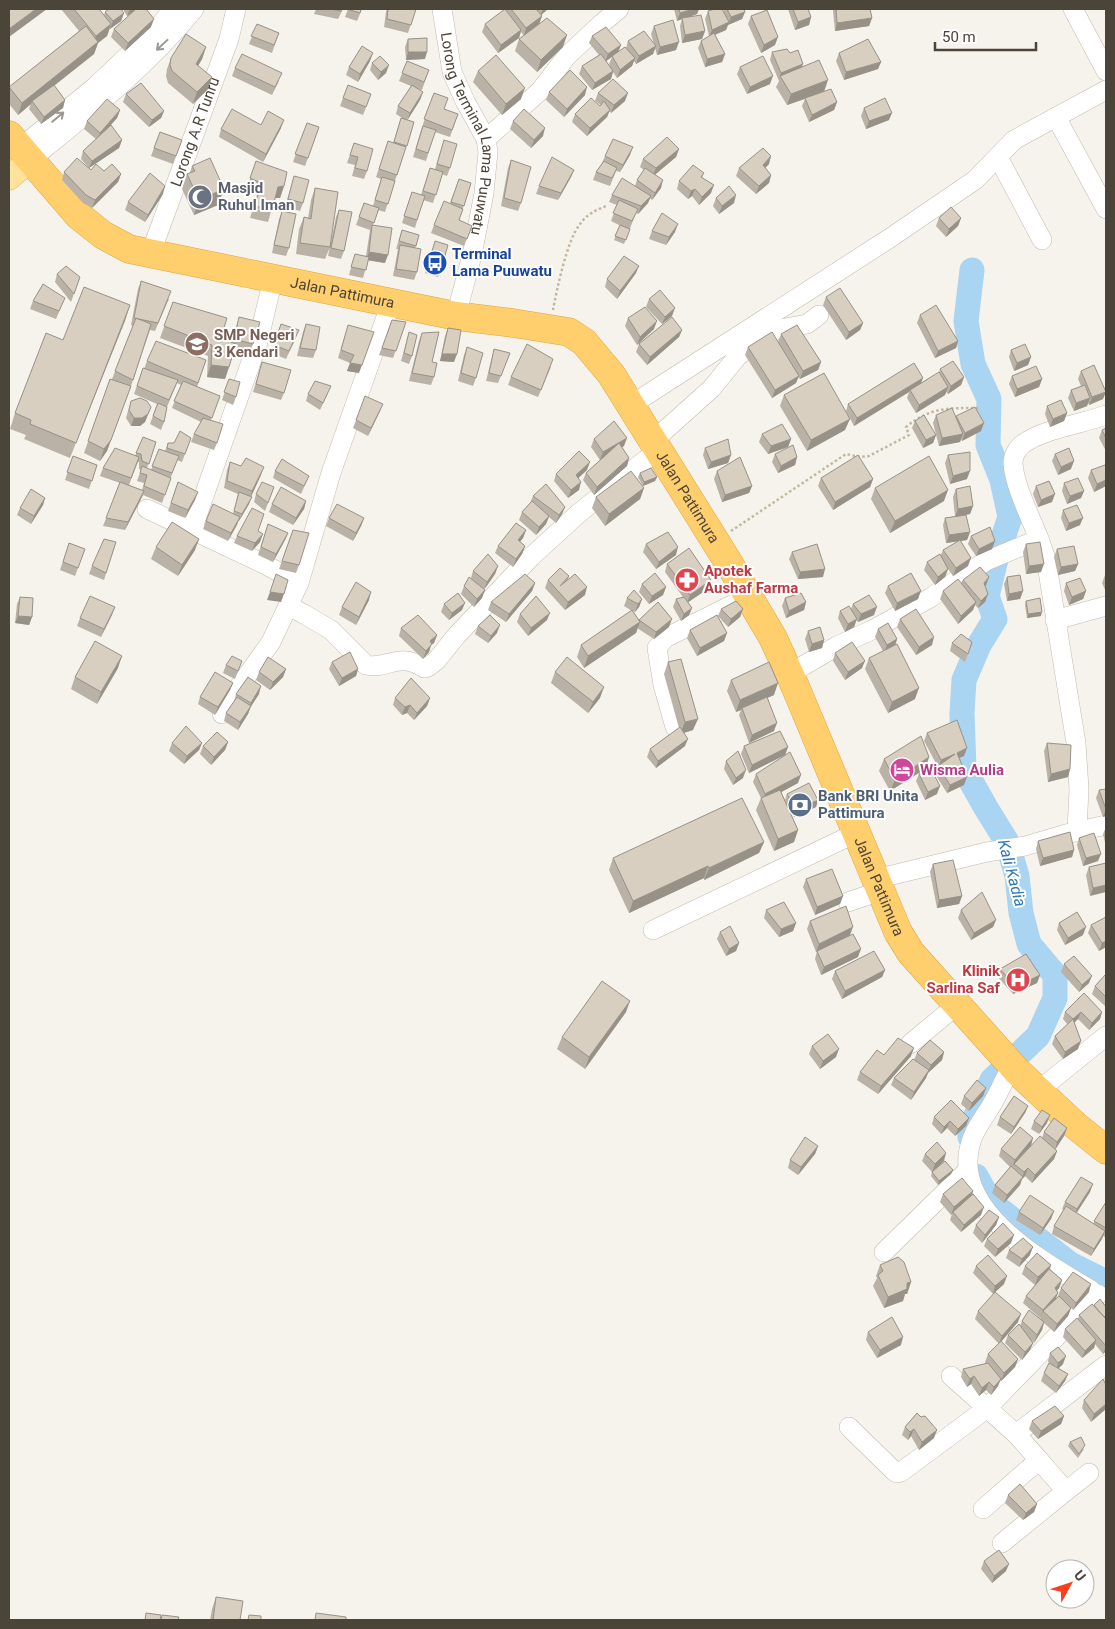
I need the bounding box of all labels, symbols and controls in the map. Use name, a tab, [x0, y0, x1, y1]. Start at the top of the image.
scale bar	[935, 20, 1036, 52]
text: 50 m	[942, 28, 976, 46]
street label: Lorong Terminal Lama Puuwatu	[437, 31, 497, 237]
one-way arrow	[156, 39, 169, 51]
street label: Lorong A.R Tunru	[167, 75, 223, 189]
one-way arrow	[51, 112, 64, 123]
place label: Masjid Ruhul Iman	[218, 179, 294, 214]
mosque icon: Masjid Ruhul Iman	[187, 184, 213, 210]
place label: Terminal Lama Puuwatu	[452, 245, 552, 280]
bus stop icon: Terminal Lama Puuwatu	[422, 250, 448, 276]
street label: Jalan Pattimura	[289, 273, 396, 312]
place label: SMP Negeri 3 Kendari	[214, 326, 295, 361]
school or university icon: SMP Negeri 3 Kendari	[184, 331, 210, 357]
street label: Jalan Pattimura	[652, 447, 723, 547]
place label: Apotek Aushaf Farma	[704, 562, 798, 597]
pharmacy icon: Apotek Aushaf Farma	[674, 567, 700, 593]
hotel icon: Wisma Aulia	[889, 757, 915, 783]
place label: Wisma Aulia	[920, 761, 1004, 779]
place label: Bank BRI Unita Pattimura	[818, 787, 918, 822]
bank icon: Bank BRI Unita Pattimura	[787, 792, 813, 818]
street label: Jalan Pattimura	[850, 834, 908, 939]
water label: Kali Kadia	[994, 837, 1030, 909]
place label: Klinik Sarlina Saf	[927, 962, 1001, 997]
hospital icon: Klinik Sarlina Saf	[1005, 967, 1031, 993]
north arrow	[1045, 1559, 1095, 1609]
text: U	[1071, 1567, 1089, 1584]

